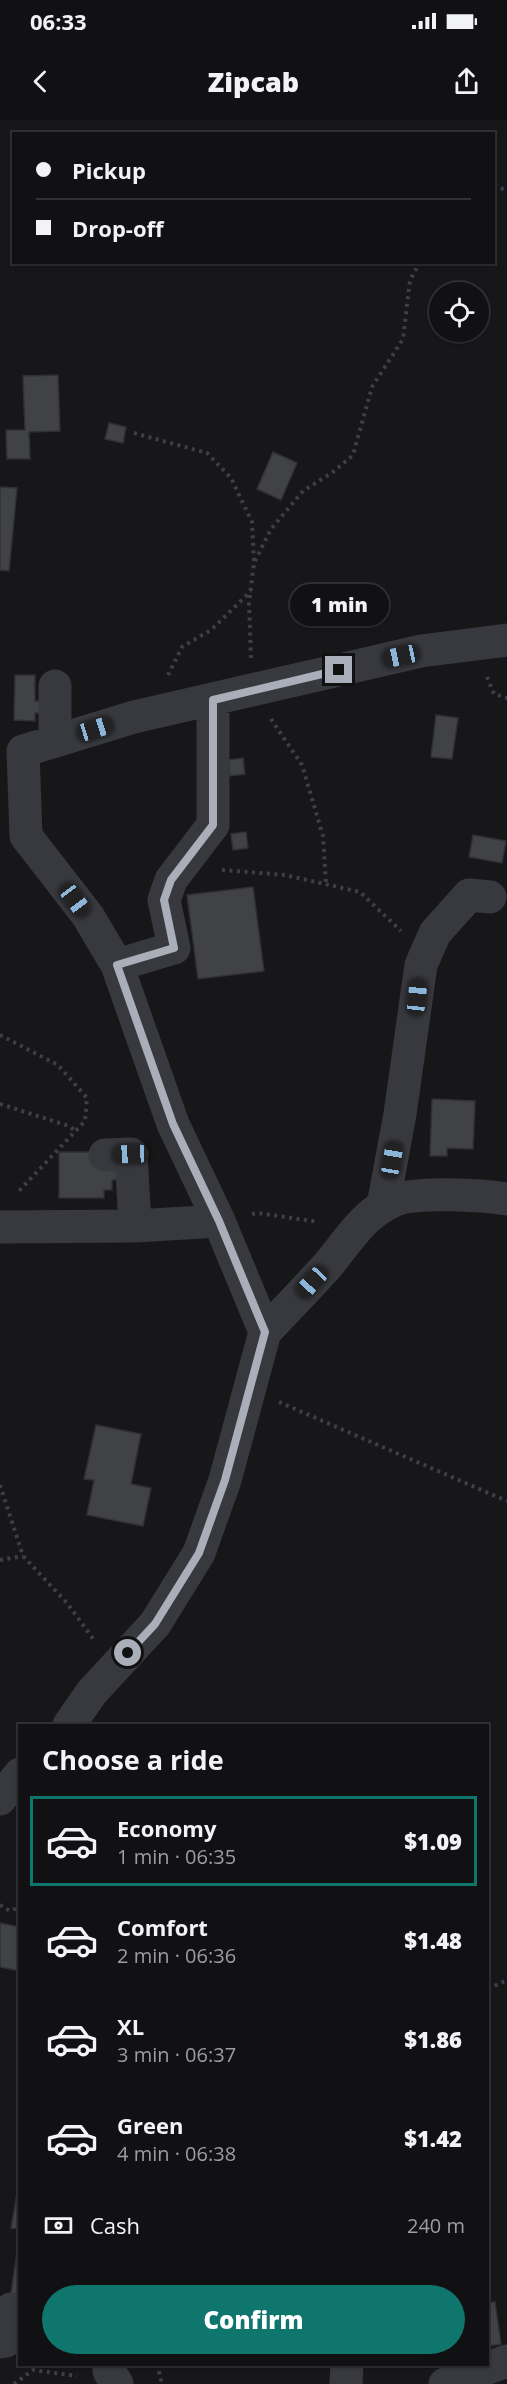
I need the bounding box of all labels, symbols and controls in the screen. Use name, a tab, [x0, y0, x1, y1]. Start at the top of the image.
text: 06:33	[30, 6, 87, 36]
text: Zipcab	[208, 63, 299, 100]
icon: back	[24, 65, 57, 98]
icon: share	[450, 65, 483, 98]
text: Pickup	[72, 155, 146, 185]
text: Drop-off	[72, 213, 164, 243]
map controls	[429, 282, 489, 342]
button: locate	[429, 282, 489, 342]
callout: 1 min	[290, 583, 388, 625]
text: 1 min	[311, 591, 368, 618]
car	[382, 643, 420, 669]
route end	[325, 656, 352, 683]
car	[75, 715, 115, 743]
car	[57, 880, 93, 920]
car	[406, 978, 428, 1016]
car	[380, 1141, 404, 1179]
car	[113, 1144, 149, 1164]
car	[293, 1263, 331, 1301]
route start	[114, 1639, 141, 1666]
text: Choose a ride	[42, 1741, 224, 1778]
text: Economy	[117, 1813, 216, 1843]
icon: car	[45, 1814, 99, 1868]
text: $1.09	[404, 1826, 462, 1856]
text: 1 min · 06:35	[117, 1843, 236, 1870]
text: Comfort	[117, 1912, 208, 1942]
icon: car	[45, 1913, 99, 1967]
text: $1.48	[404, 1925, 462, 1955]
text: 2 min · 06:36	[117, 1942, 236, 1969]
text: XL	[117, 2011, 144, 2041]
icon: car	[45, 2012, 99, 2066]
text: $1.86	[404, 2024, 462, 2054]
text: 3 min · 06:37	[117, 2041, 236, 2068]
text: Green	[117, 2110, 183, 2140]
icon: car	[45, 2111, 99, 2165]
text: $1.42	[404, 2123, 462, 2153]
text: 4 min · 06:38	[117, 2140, 236, 2167]
icon: cash	[42, 2209, 75, 2242]
text: Cash	[90, 2210, 140, 2240]
text: 240 m	[407, 2212, 465, 2239]
button: Confirm	[42, 2285, 465, 2354]

